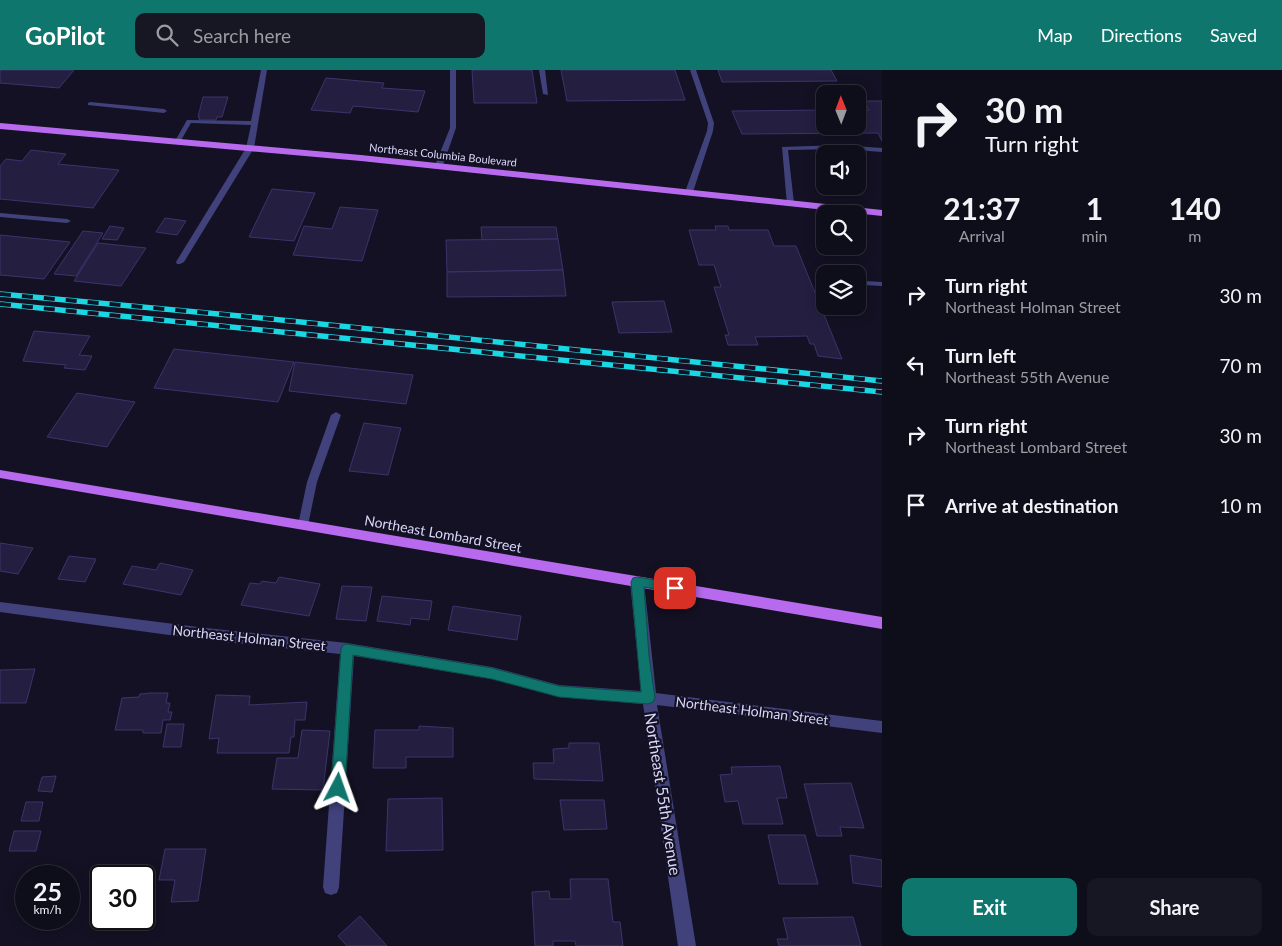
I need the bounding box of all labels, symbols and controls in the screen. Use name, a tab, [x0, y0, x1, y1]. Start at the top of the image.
search box	[135, 13, 485, 58]
text: GoPilot	[25, 21, 105, 50]
icon: search	[153, 21, 181, 49]
text: Search here	[193, 24, 291, 47]
text: Map	[1037, 24, 1073, 46]
text: Directions	[1101, 24, 1182, 46]
text: Saved	[1210, 24, 1257, 46]
north arrow	[816, 85, 866, 135]
map controls	[816, 85, 866, 315]
text: 30 m	[985, 88, 1063, 130]
icon: right	[902, 90, 967, 155]
text: Turn right	[985, 130, 1079, 157]
street label: Northeast Columbia Boulevard	[369, 140, 517, 169]
button: sound	[816, 145, 866, 195]
text: 21:37	[943, 190, 1020, 226]
text: 1	[1086, 190, 1103, 226]
text: 140	[1169, 190, 1221, 226]
button: search	[816, 205, 866, 255]
text: Arrival	[959, 226, 1005, 245]
text: min	[1082, 226, 1108, 245]
text: m	[1188, 226, 1201, 245]
button: layers	[816, 265, 866, 315]
text: Turn right	[945, 274, 1027, 297]
icon: right	[902, 281, 930, 309]
text: 30 m	[1219, 284, 1262, 307]
text: Northeast Holman Street	[945, 297, 1121, 316]
text: Turn left	[945, 344, 1016, 367]
icon: left	[902, 351, 930, 379]
text: 70 m	[1219, 354, 1262, 377]
text: Northeast 55th Avenue	[945, 367, 1109, 386]
text: Turn right	[945, 414, 1027, 437]
icon: right	[902, 421, 930, 449]
text: 30 m	[1219, 424, 1262, 447]
text: Northeast Lombard Street	[945, 437, 1127, 456]
icon: arrive	[902, 491, 930, 519]
text: Arrive at destination	[945, 494, 1118, 517]
text: 10 m	[1219, 494, 1262, 517]
street label: Northeast Lombard Street	[363, 511, 523, 556]
pin	[654, 567, 696, 609]
icon: arrive	[661, 574, 689, 602]
street label: Northeast Holman Street	[172, 621, 326, 654]
street label: Northeast Holman Street	[675, 693, 829, 728]
street label: Northeast 55th Avenue	[641, 711, 686, 877]
position arrow	[311, 761, 363, 813]
speed limit sign: 30	[90, 865, 155, 930]
text: 25	[33, 876, 62, 906]
button: Exit	[902, 878, 1077, 936]
button: Share	[1087, 878, 1262, 936]
text: km/h	[33, 902, 62, 917]

